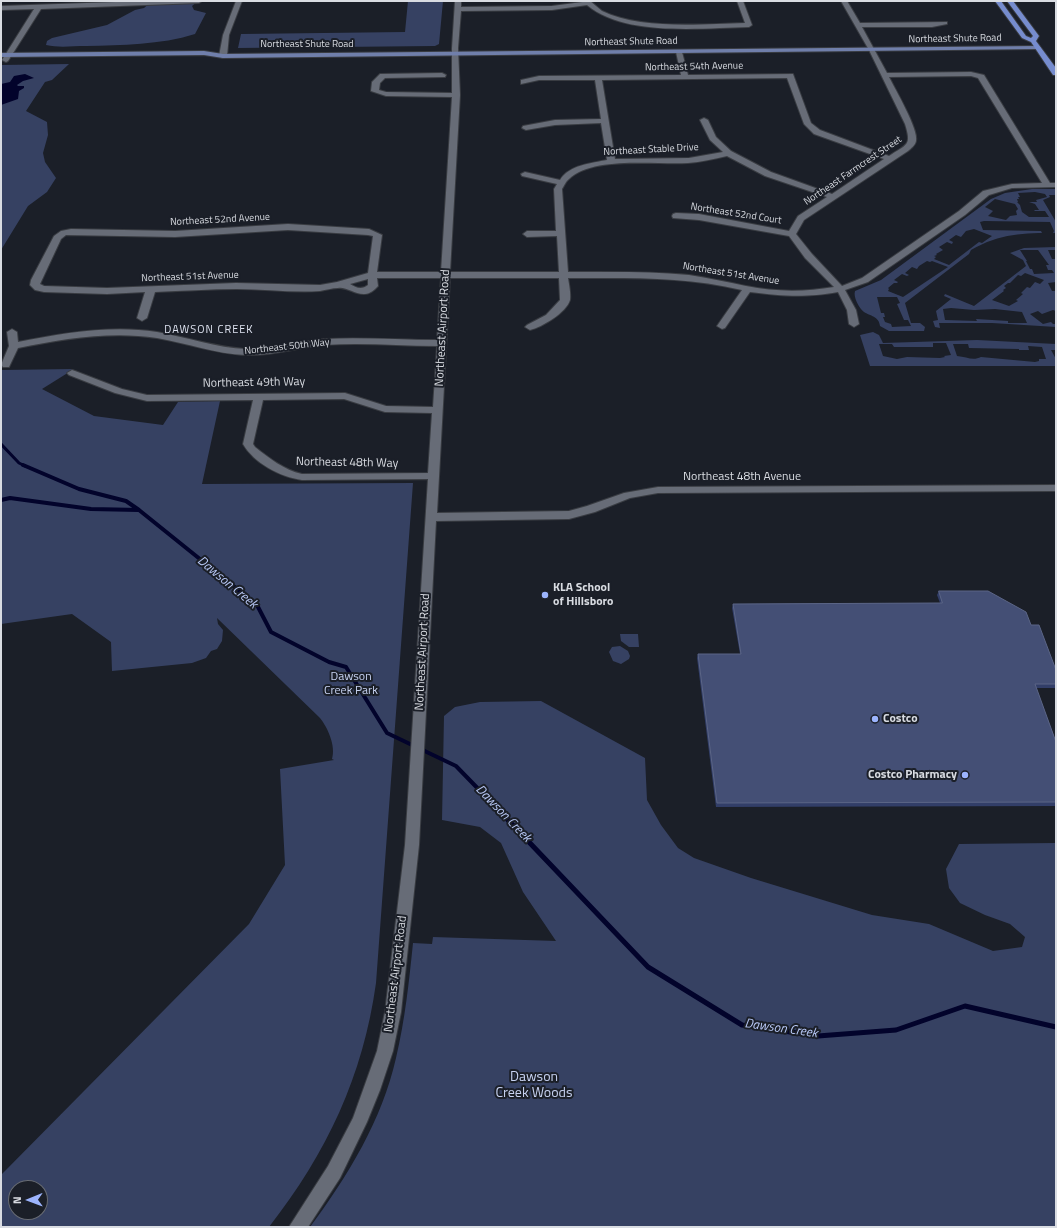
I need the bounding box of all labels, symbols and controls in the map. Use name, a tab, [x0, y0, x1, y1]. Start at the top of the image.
street label: Northeast Shute Road	[908, 32, 1002, 46]
street label: Northeast Shute Road	[584, 35, 678, 49]
street label: Northeast Shute Road	[260, 39, 354, 51]
street label: Northeast 54th Avenue	[645, 60, 743, 74]
street label: Northeast Farmcrest Street	[802, 134, 904, 208]
street label: Northeast Stable Drive	[603, 142, 699, 158]
street label: Northeast 52nd Court	[690, 201, 782, 227]
street label: Northeast 52nd Avenue	[170, 211, 270, 229]
street label: Northeast 51st Avenue	[682, 260, 780, 288]
street label: Northeast 51st Avenue	[141, 269, 239, 285]
street label: Northeast Airport Road	[433, 269, 453, 387]
district label: DAWSON CREEK	[164, 323, 254, 337]
street label: Northeast 50th Way	[244, 337, 330, 357]
street label: Northeast 49th Way	[203, 375, 305, 391]
street label: Northeast 48th Way	[296, 455, 398, 471]
street label: Northeast 48th Avenue	[683, 470, 801, 484]
water label: Dawson Creek	[194, 553, 260, 613]
place label: KLA School of Hillsboro	[553, 581, 613, 609]
marker: KLA School of Hillsboro	[540, 590, 550, 600]
street label: Northeast Airport Road	[413, 593, 433, 711]
park label: Dawson Creek Park	[324, 670, 378, 698]
place label: Costco	[883, 712, 918, 726]
marker: Costco	[870, 714, 880, 724]
place label: Costco Pharmacy	[868, 768, 957, 782]
marker: Costco Pharmacy	[960, 770, 970, 780]
water label: Dawson Creek	[472, 782, 534, 846]
street label: Northeast Airport Road	[382, 915, 410, 1033]
water label: Dawson Creek	[744, 1016, 818, 1042]
park label: Dawson Creek Woods	[495, 1070, 573, 1102]
north arrow	[8, 1180, 48, 1220]
text: N	[9, 1196, 25, 1204]

